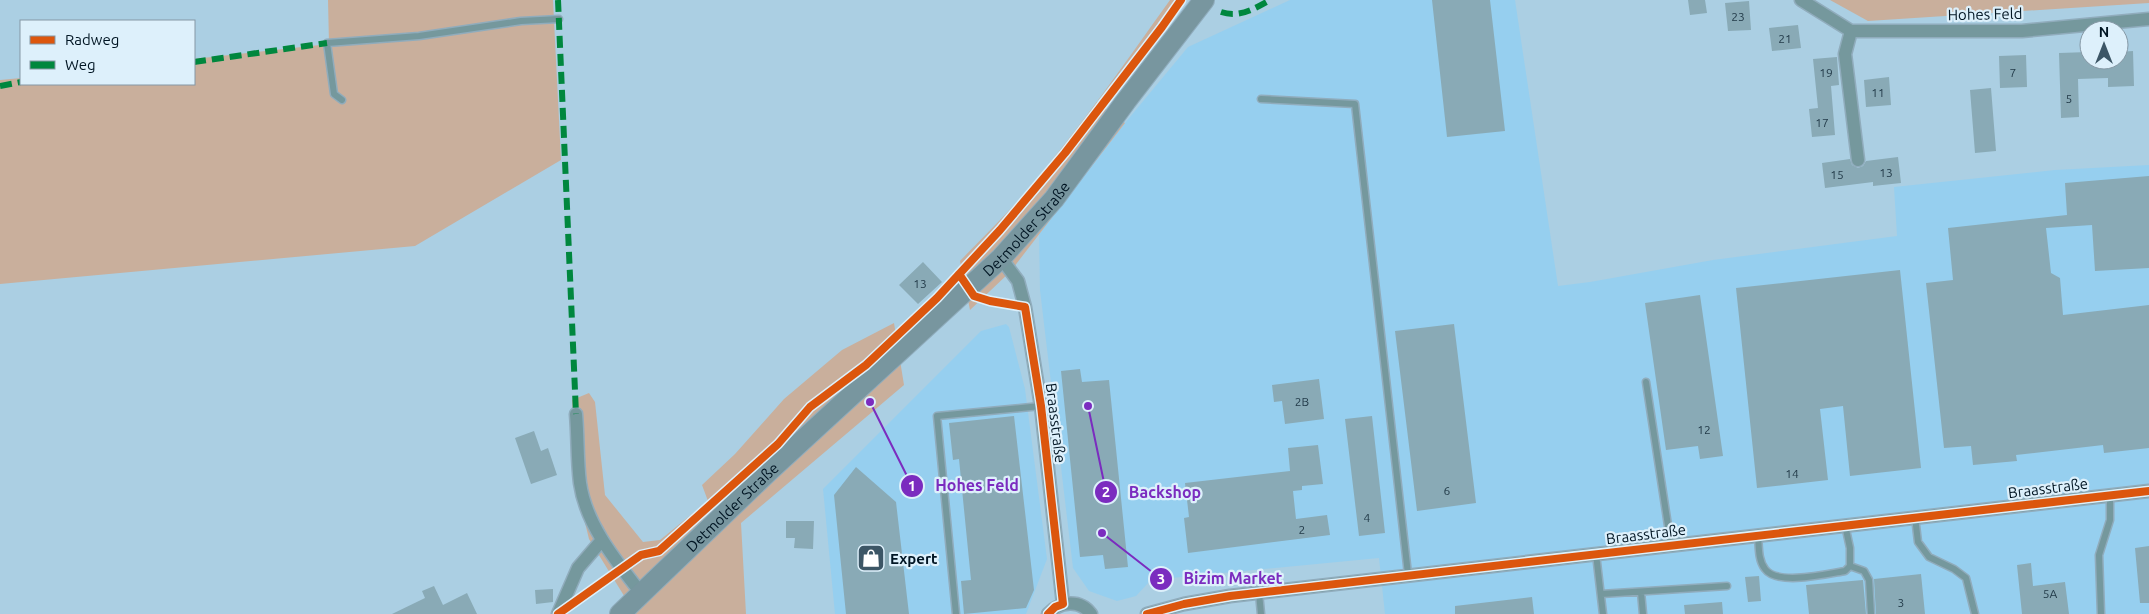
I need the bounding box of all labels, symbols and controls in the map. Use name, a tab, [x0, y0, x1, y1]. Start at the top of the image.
street label: Hohes Feld	[1947, 5, 2023, 23]
house number: 23	[1731, 10, 1745, 23]
legend	[20, 20, 195, 85]
north arrow	[2079, 20, 2129, 70]
text: N	[2099, 24, 2109, 40]
text: Radweg	[65, 31, 119, 48]
house number: 21	[1778, 32, 1792, 45]
text: Weg	[65, 56, 96, 73]
house number: 19	[1819, 66, 1833, 79]
house number: 7	[2010, 66, 2016, 79]
house number: 11	[1871, 86, 1885, 99]
house number: 5	[2066, 92, 2072, 105]
house number: 17	[1815, 116, 1829, 129]
house number: 13	[1879, 166, 1893, 179]
house number: 15	[1830, 168, 1844, 181]
street label: Detmolder Straße	[979, 178, 1073, 279]
house number: 13	[913, 277, 927, 290]
street label: Braasstraße	[1043, 382, 1069, 464]
house number: 2B	[1295, 395, 1309, 408]
house number: 12	[1697, 423, 1711, 436]
street label: Detmolder Straße	[682, 459, 781, 555]
house number: 14	[1785, 467, 1799, 480]
callout: Hohes Feld	[900, 470, 1028, 501]
street label: Braasstraße	[2007, 475, 2089, 501]
text: Hohes Feld	[935, 476, 1019, 494]
text: 1	[908, 477, 916, 494]
callout: Backshop	[1094, 477, 1211, 508]
text: 2	[1102, 483, 1110, 500]
text: Backshop	[1129, 483, 1201, 501]
house number: 6	[1444, 484, 1451, 497]
house number: 4	[1364, 511, 1371, 524]
street label: Braasstraße	[1605, 521, 1687, 547]
house number: 2	[1299, 523, 1305, 536]
shop icon: Expert	[856, 543, 886, 573]
place label: Expert	[890, 550, 938, 567]
callout: Bizim Market	[1148, 563, 1292, 594]
text: Bizim Market	[1183, 569, 1283, 587]
text: 3	[1157, 570, 1165, 587]
house number: 5A	[2043, 587, 2057, 600]
house number: 3	[1898, 596, 1904, 609]

